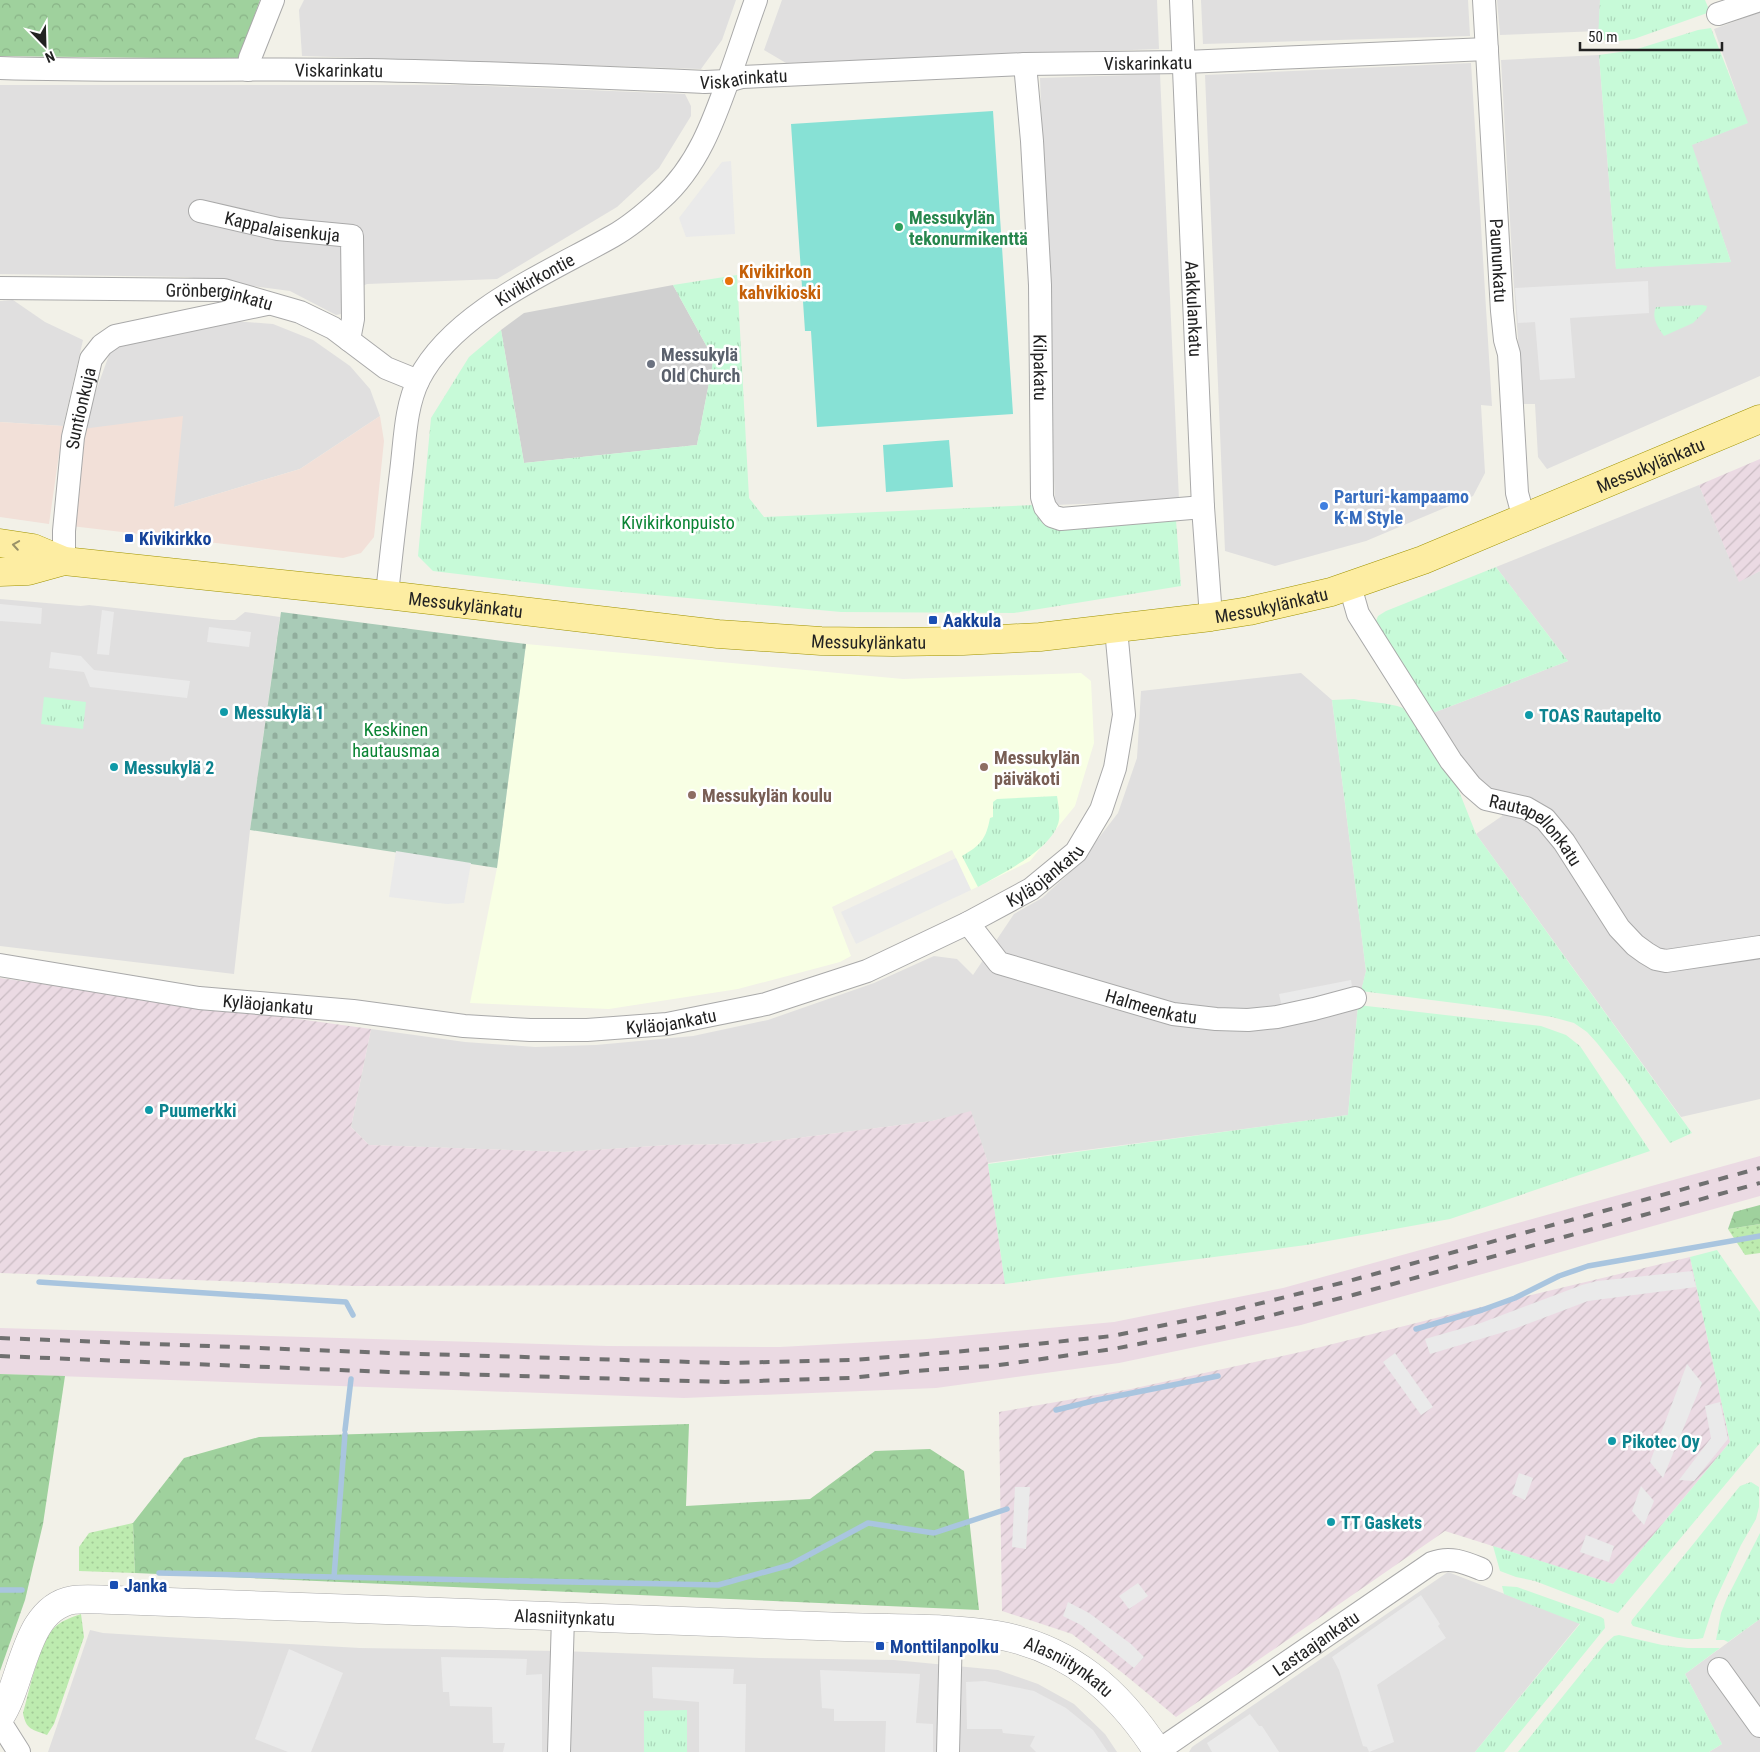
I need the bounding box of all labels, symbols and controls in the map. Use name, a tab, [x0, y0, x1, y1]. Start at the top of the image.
north arrow	[20, 20, 70, 70]
scale bar	[1580, 20, 1722, 52]
text: 50 m	[1588, 28, 1618, 46]
text: N	[43, 48, 57, 66]
street label: Viskarinkatu	[1104, 51, 1192, 74]
street label: Viskarinkatu	[295, 59, 383, 81]
street label: Viskarinkatu	[699, 64, 788, 93]
street label: Kappalaisenkuja	[223, 207, 341, 245]
place label: Messukylän tekonurmikenttä	[909, 207, 1028, 249]
street label: Paununkatu	[1486, 218, 1512, 303]
marker: Messukylän tekonurmikenttä	[893, 221, 905, 233]
street label: Kivikirkontie	[491, 248, 578, 310]
street label: Aakkulankatu	[1182, 260, 1207, 357]
place label: Kivikirkon kahvikioski	[739, 261, 821, 303]
marker: Kivikirkon kahvikioski	[723, 275, 735, 287]
street label: Grönberginkatu	[165, 279, 275, 314]
street label: Kilpakatu	[1030, 334, 1052, 401]
place label: Messukylä Old Church	[661, 344, 740, 386]
marker: Messukylä Old Church	[645, 358, 657, 370]
street label: Suntionkuja	[61, 365, 99, 450]
street label: Messukylänkatu	[1593, 433, 1707, 497]
place label: Parturi-kampaamo K-M Style	[1334, 486, 1469, 528]
marker: Parturi-kampaamo K-M Style	[1318, 500, 1330, 512]
park label: Kivikirkonpuisto	[621, 512, 735, 533]
place label: Kivikirkko	[139, 528, 211, 549]
marker: Kivikirkko	[123, 532, 135, 544]
one-way arrow	[11, 541, 20, 551]
street label: Messukylänkatu	[1213, 583, 1330, 627]
street label: Messukylänkatu	[407, 587, 524, 621]
place label: Aakkula	[943, 610, 1001, 631]
marker: Aakkula	[927, 614, 939, 626]
street label: Messukylänkatu	[810, 630, 926, 653]
place label: Messukylä 1	[234, 702, 324, 723]
place label: TOAS Rautapelto	[1539, 705, 1661, 726]
marker: Messukylä 1	[218, 706, 230, 718]
marker: TOAS Rautapelto	[1523, 709, 1535, 721]
park label: Keskinen hautausmaa	[352, 719, 440, 761]
place label: Messukylän päiväkoti	[994, 747, 1080, 789]
place label: Messukylä 2	[124, 757, 214, 778]
marker: Messukylä 2	[108, 761, 120, 773]
marker: Messukylän päiväkoti	[978, 761, 990, 773]
place label: Messukylän koulu	[702, 785, 832, 806]
marker: Messukylän koulu	[686, 789, 698, 801]
street label: Rautapellonkatu	[1487, 790, 1587, 869]
street label: Kyläojankatu	[1002, 842, 1088, 911]
street label: Halmeenkatu	[1103, 984, 1198, 1027]
street label: Kyläojankatu	[222, 990, 314, 1018]
street label: Kyläojankatu	[625, 1004, 718, 1038]
place label: Puumerkki	[159, 1100, 237, 1121]
marker: Puumerkki	[143, 1104, 155, 1116]
place label: Pikotec Oy	[1622, 1431, 1700, 1452]
marker: Pikotec Oy	[1606, 1435, 1618, 1447]
place label: TT Gaskets	[1341, 1512, 1422, 1533]
marker: TT Gaskets	[1325, 1516, 1337, 1528]
place label: Janka	[124, 1575, 167, 1596]
marker: Janka	[108, 1579, 120, 1591]
street label: Alasniitynkatu	[514, 1604, 615, 1629]
street label: Lastaajankatu	[1268, 1606, 1363, 1680]
street label: Alasniitynkatu	[1022, 1632, 1118, 1701]
place label: Monttilanpolku	[890, 1636, 999, 1657]
marker: Monttilanpolku	[874, 1640, 886, 1652]

